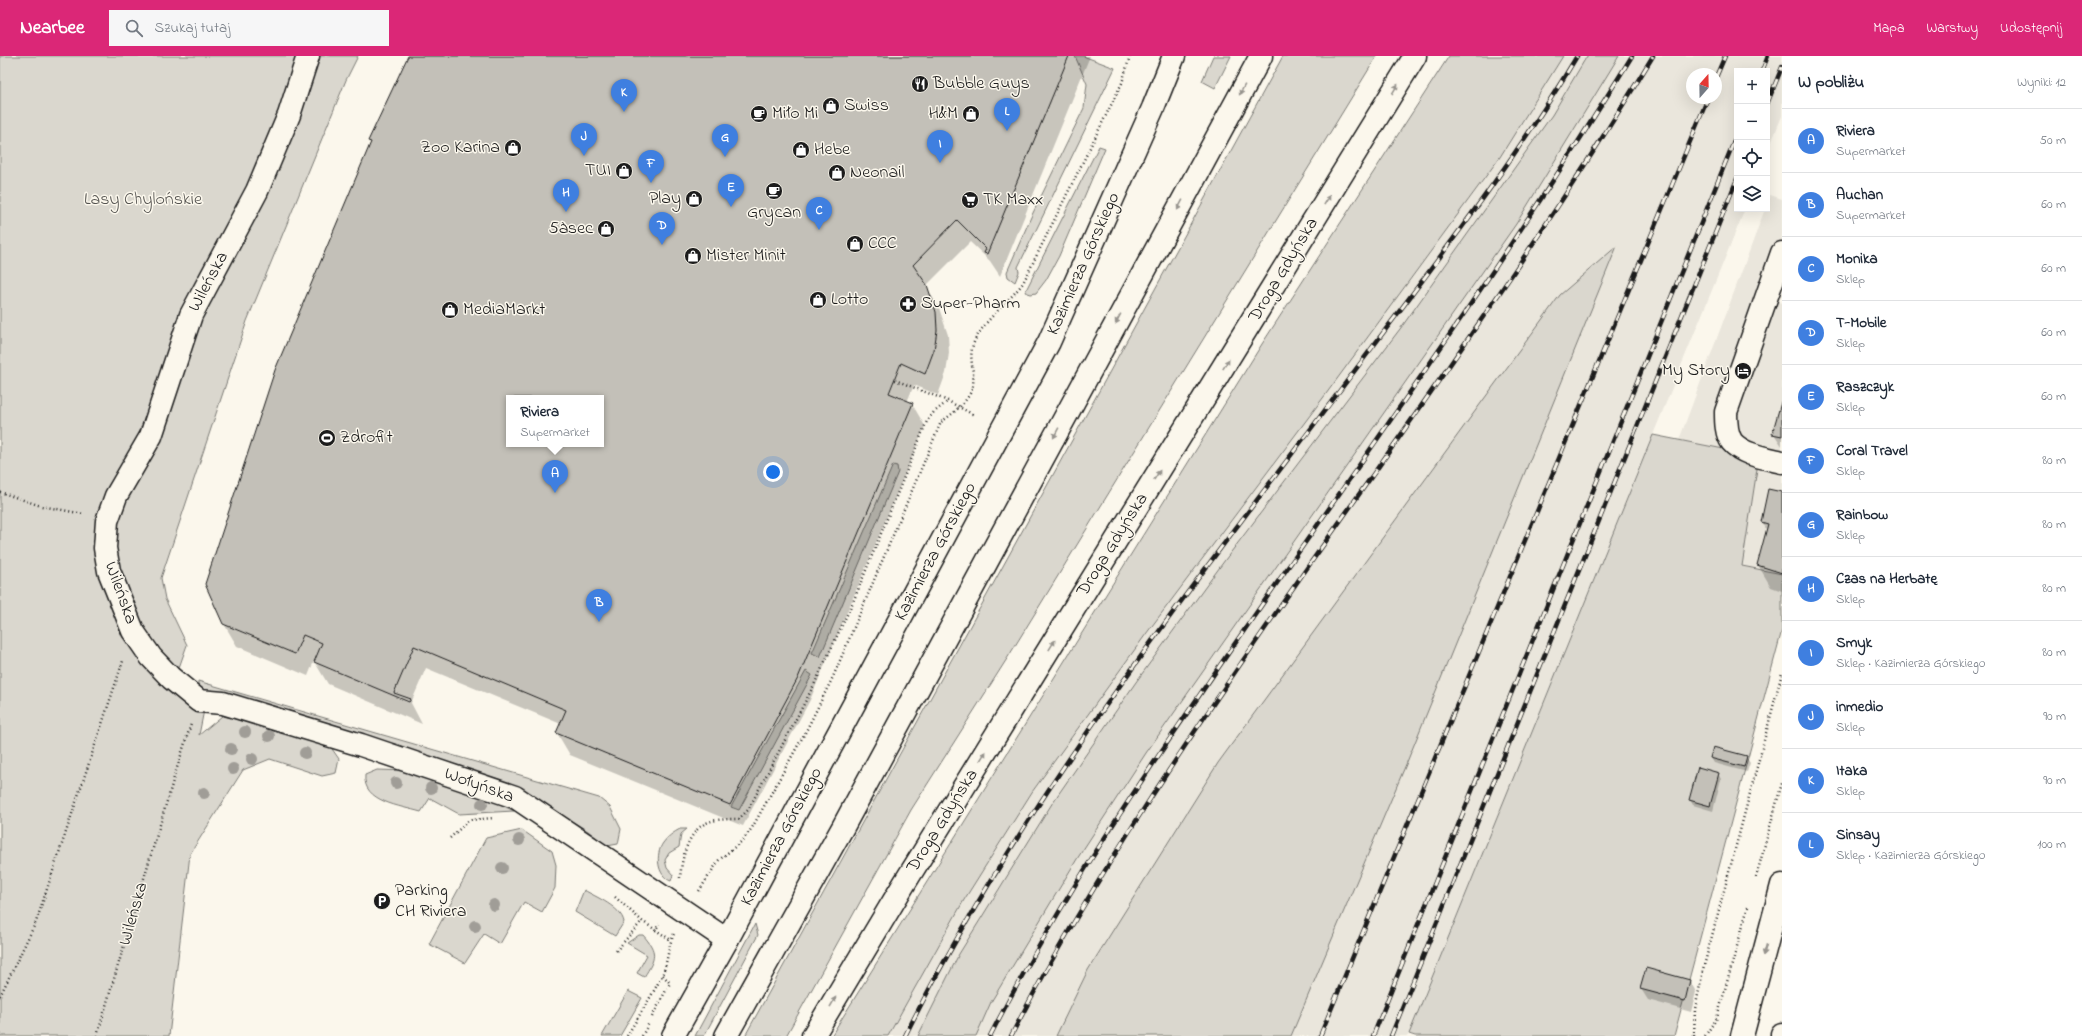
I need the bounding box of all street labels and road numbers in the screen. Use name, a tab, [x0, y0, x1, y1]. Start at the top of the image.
street label: Kazimierza Górskiego	[1041, 188, 1128, 340]
street label: Droga Gdyńska	[1242, 213, 1326, 328]
street label: Wileńska	[182, 247, 236, 317]
street label: Kazimierza Górskiego	[888, 478, 984, 627]
street label: Droga Gdyńska	[1070, 488, 1156, 603]
street label: Wileńska	[97, 558, 143, 628]
street label: Wołyńska	[440, 761, 518, 811]
street label: Kazimierza Górskiego	[734, 763, 830, 912]
street label: Droga Gdyńska	[900, 764, 986, 879]
street label: Wileńska	[113, 879, 155, 949]

